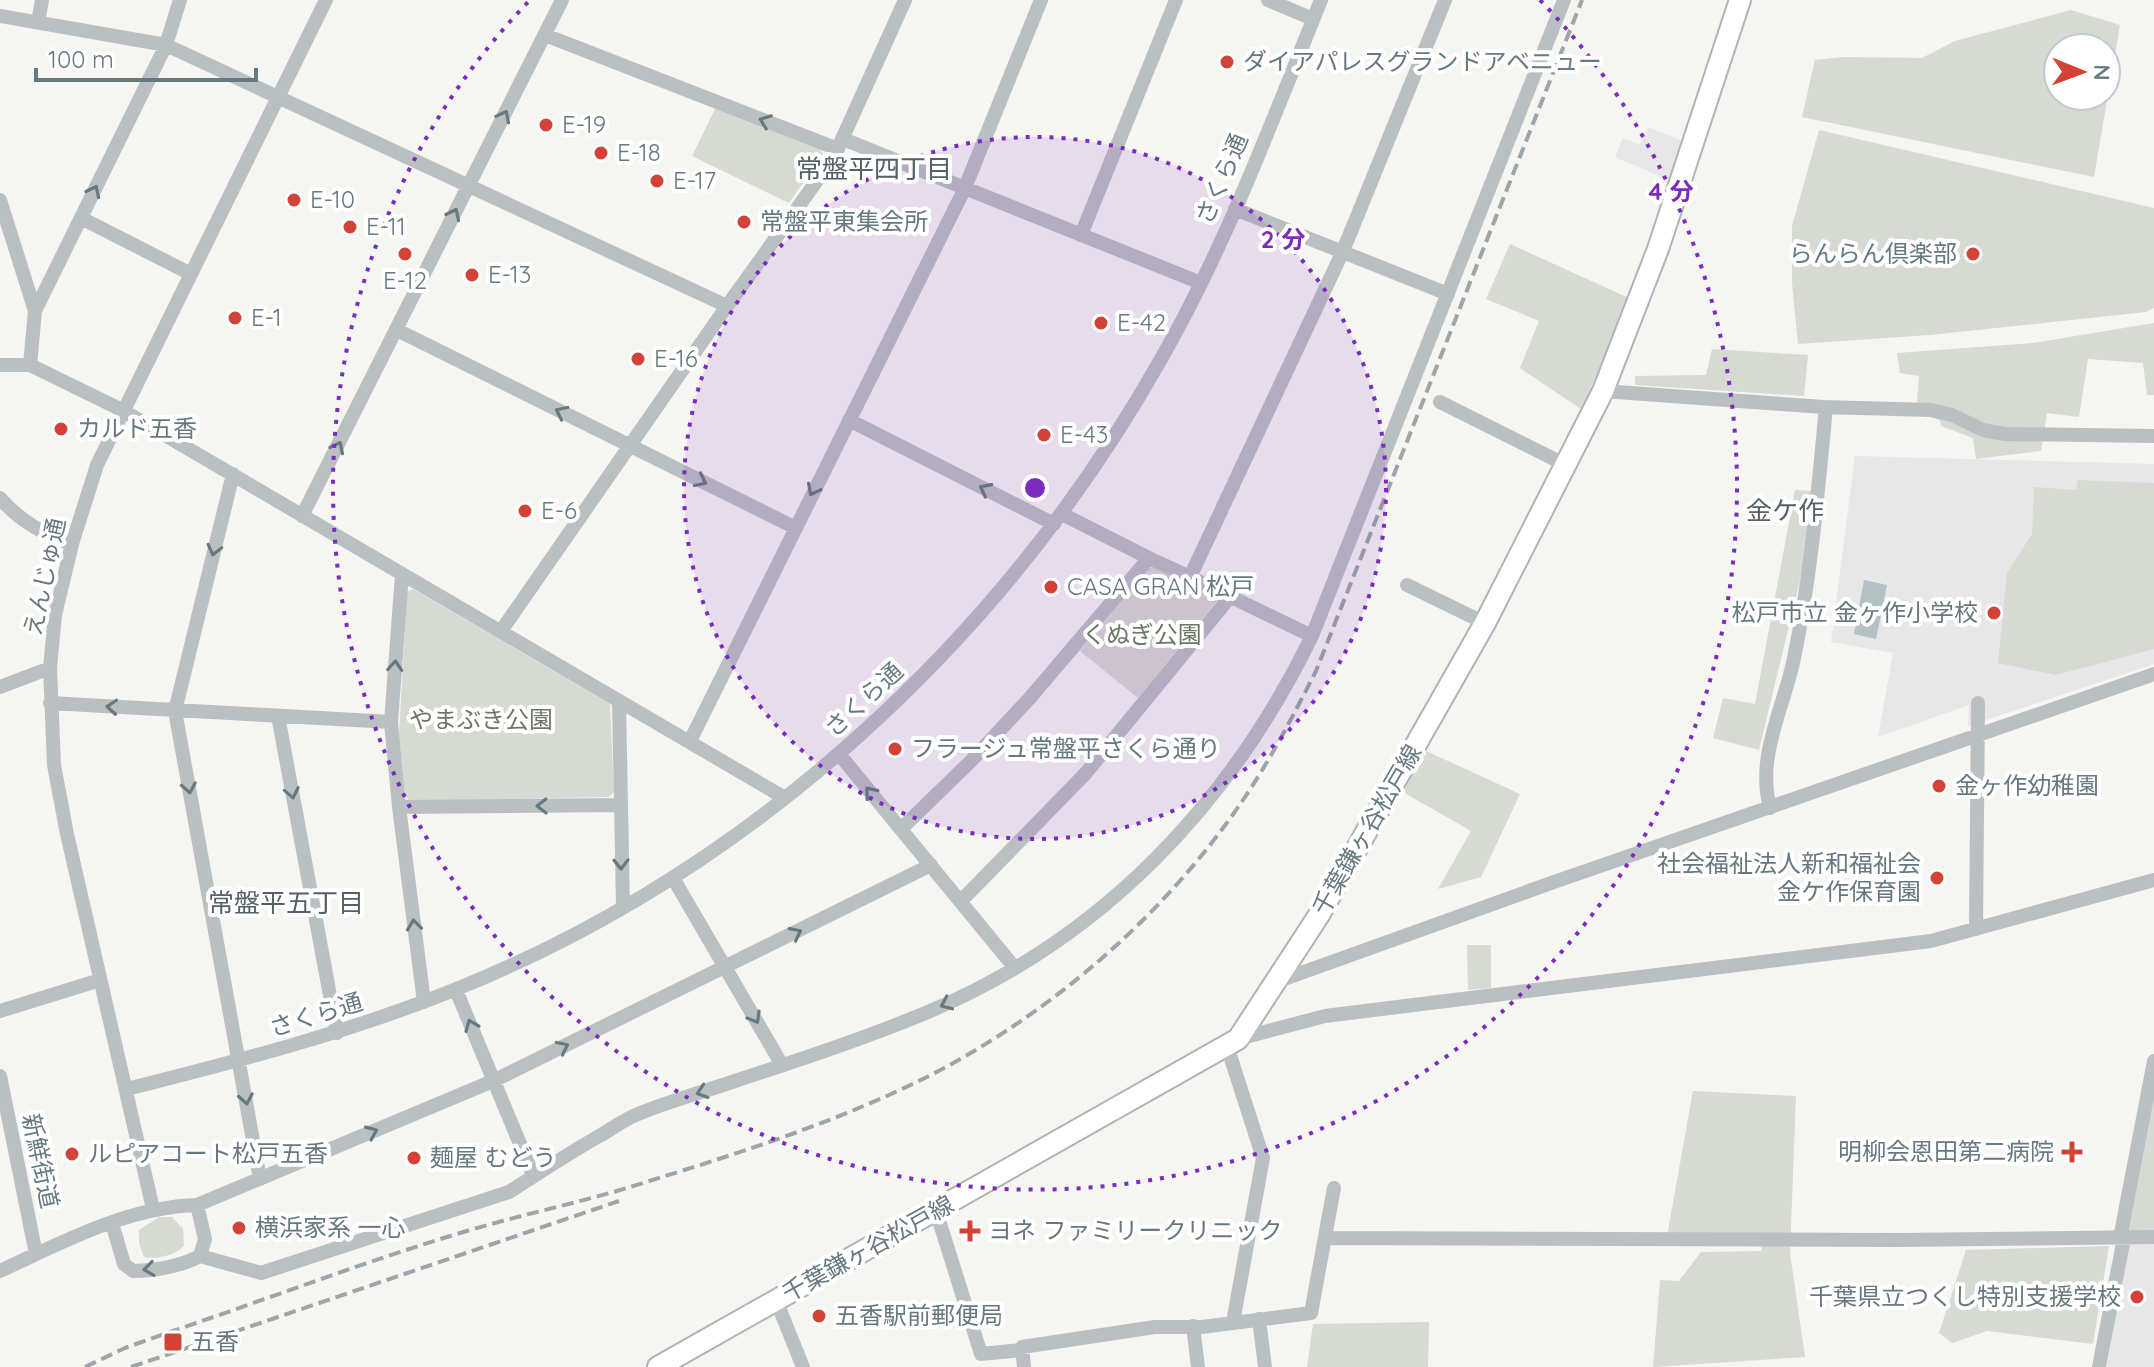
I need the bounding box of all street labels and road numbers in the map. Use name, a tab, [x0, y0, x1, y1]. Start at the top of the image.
street label: さくら通	[1189, 129, 1254, 229]
street label: えんじゅ通	[17, 515, 71, 639]
street label: さくら通	[818, 656, 909, 743]
street label: 千葉鎌ヶ谷松戸線	[1305, 739, 1427, 920]
street label: さくら通	[265, 986, 366, 1042]
street label: 新鮮街道	[16, 1111, 66, 1211]
street label: 千葉鎌ヶ谷松戸線	[776, 1188, 959, 1308]

